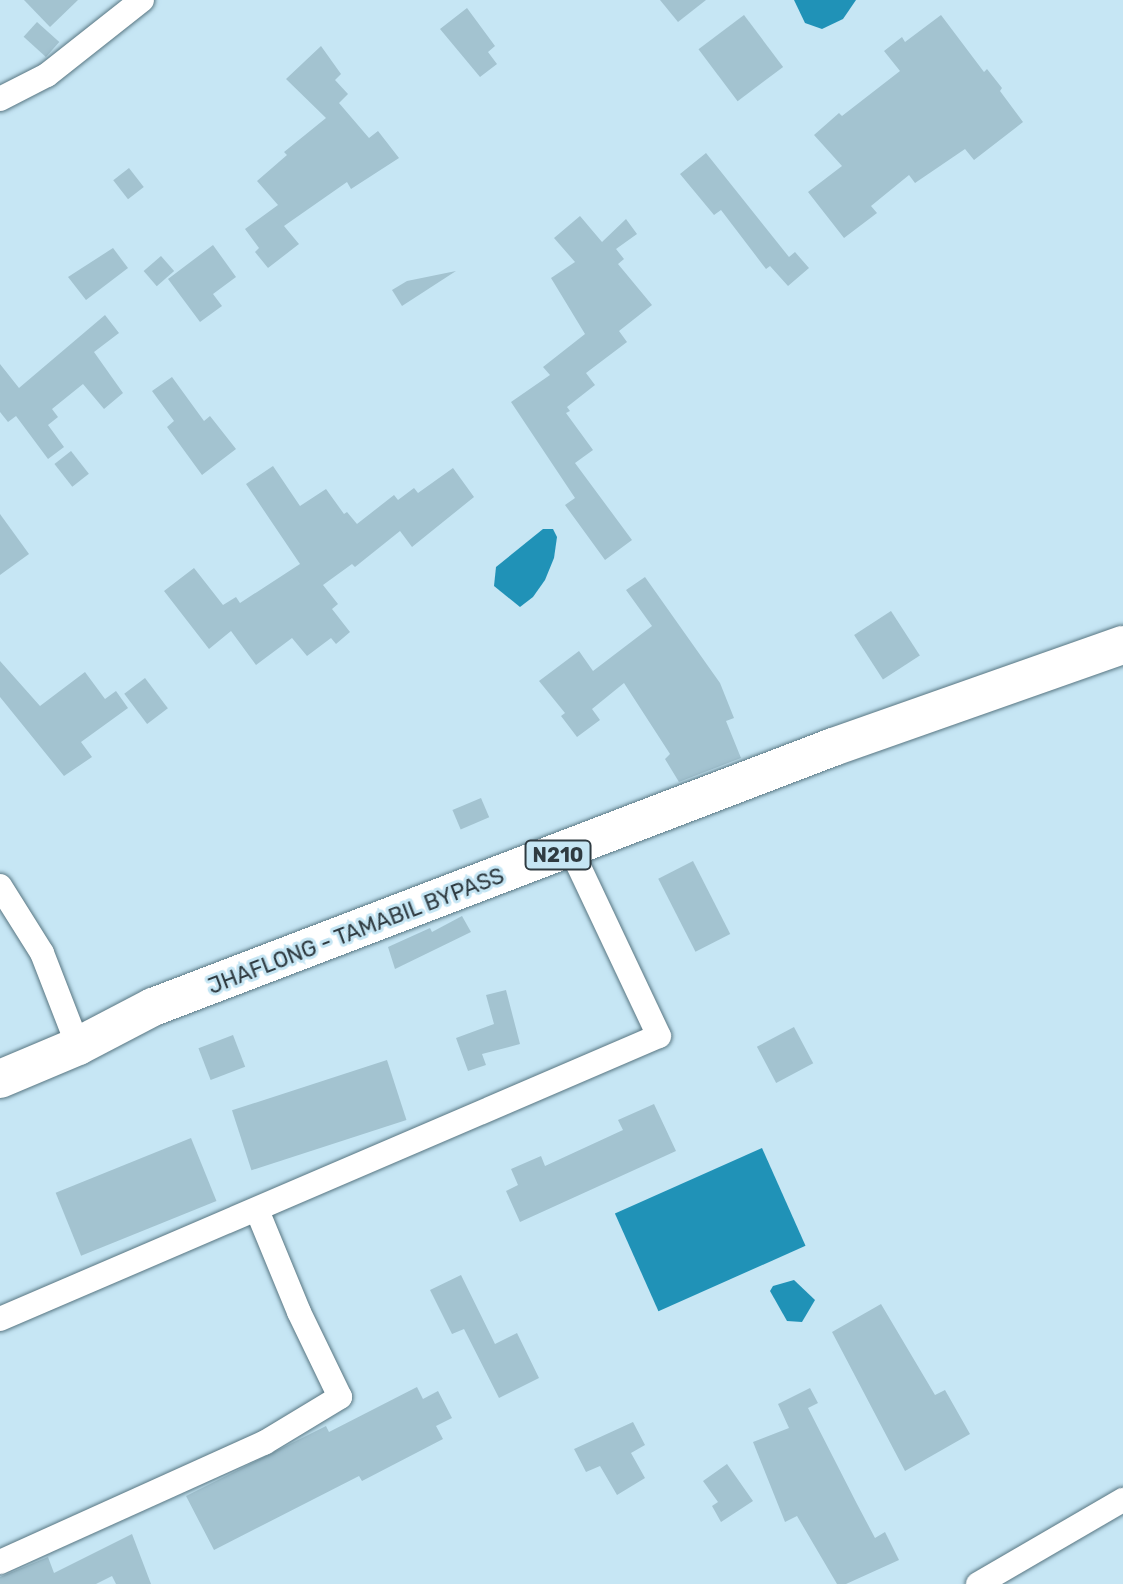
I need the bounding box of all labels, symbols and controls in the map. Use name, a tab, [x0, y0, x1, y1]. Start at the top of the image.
road number: N210	[524, 839, 592, 871]
street label: JHAFLONG - TAMABIL BYPASS	[204, 862, 508, 1000]

